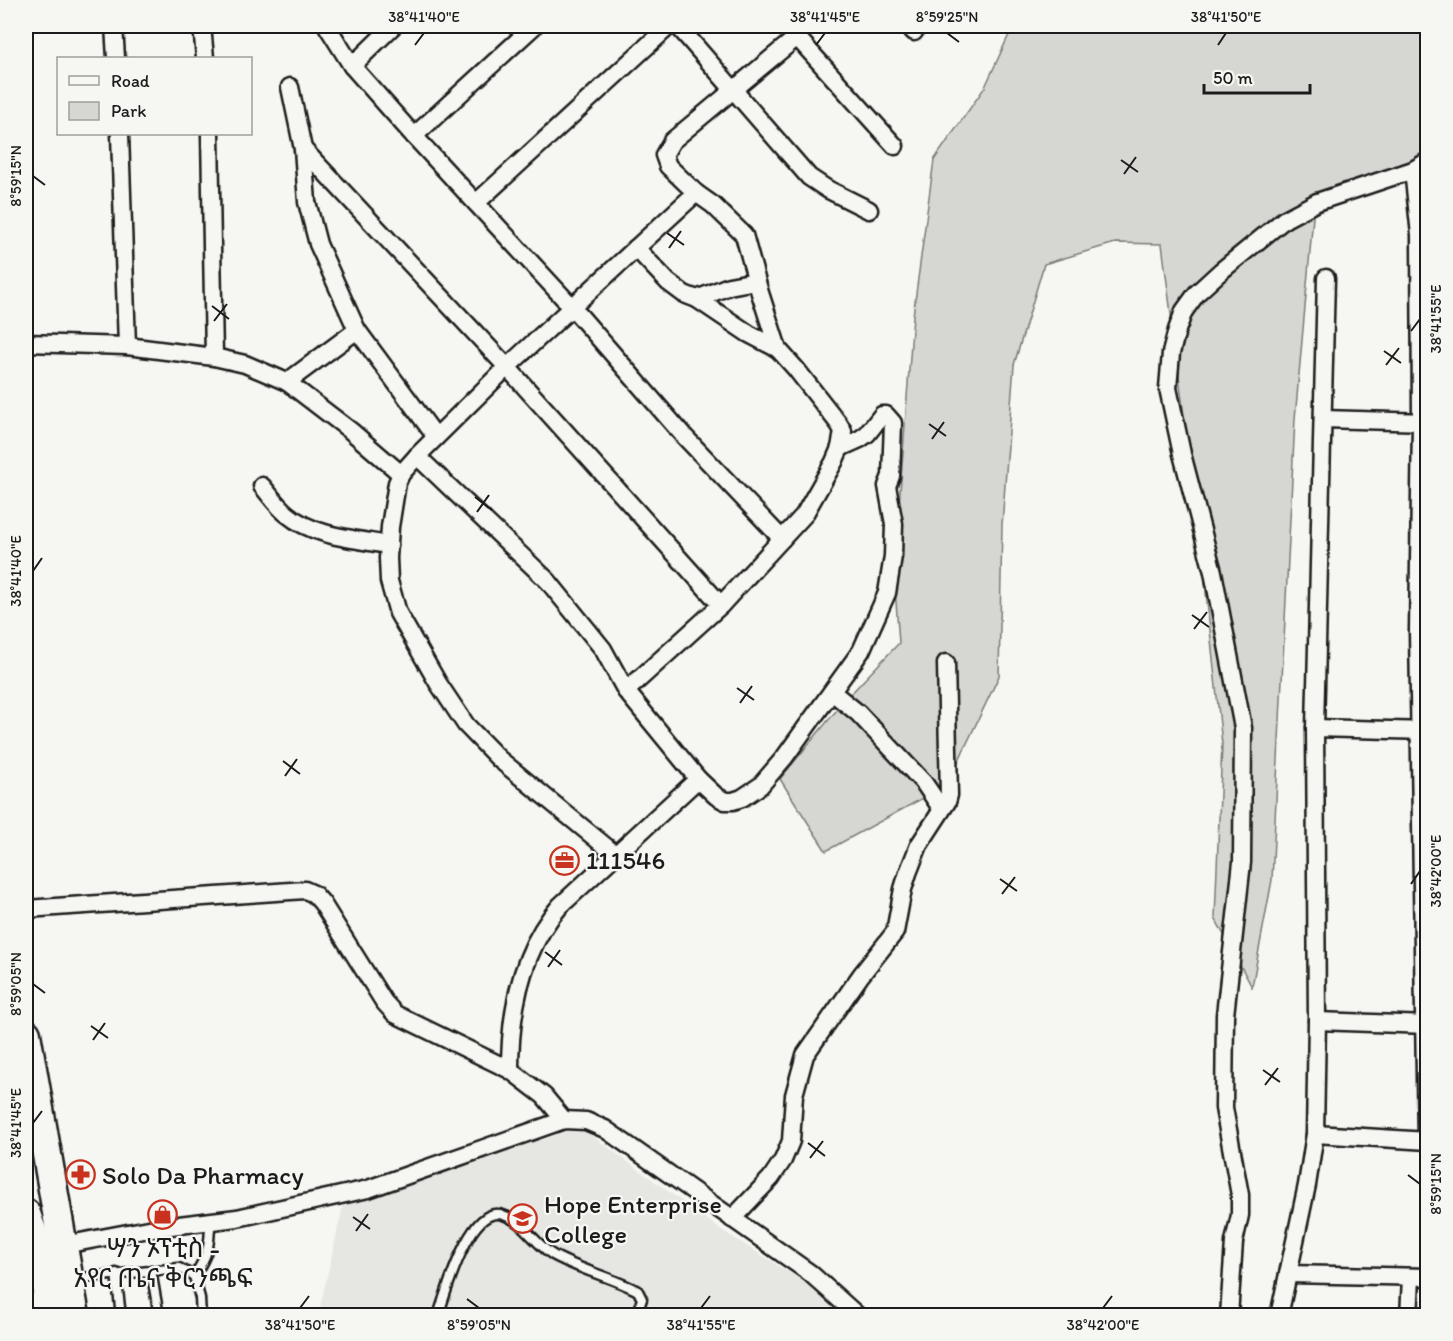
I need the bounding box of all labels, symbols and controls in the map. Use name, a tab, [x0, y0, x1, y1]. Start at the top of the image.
text: 38°41'40"E	[388, 8, 460, 26]
text: 38°41'45"E	[790, 8, 860, 26]
text: 8°59'25"N	[916, 8, 978, 26]
text: 38°41'50"E	[1191, 8, 1261, 26]
legend	[57, 57, 252, 135]
scale bar	[1204, 57, 1310, 95]
text: 50 m	[1213, 67, 1253, 89]
text: Road	[111, 70, 150, 92]
text: Park	[111, 100, 146, 122]
text: 8°59'15"N	[7, 145, 25, 207]
text: 38°41'55"E	[1427, 284, 1445, 354]
text: 38°41'40"E	[7, 535, 25, 607]
text: 38°42'00"E	[1427, 835, 1445, 907]
office icon: 111546	[549, 844, 581, 876]
place label: 111546	[586, 844, 665, 876]
text: 8°59'05"N	[7, 952, 25, 1016]
text: 38°41'45"E	[7, 1088, 25, 1158]
text: 8°59'15"N	[1427, 1153, 1445, 1215]
pharmacy icon: Solo Da Pharmacy	[65, 1159, 97, 1191]
place label: Solo Da Pharmacy	[102, 1159, 304, 1191]
place label: Hope Enterprise College	[544, 1188, 722, 1250]
shop icon: ሣን ኦፕቲስ - አየር ጤና ቅርንጫፍ	[147, 1198, 179, 1230]
school or university icon: Hope Enterprise College	[507, 1203, 539, 1235]
place label: ሣን ኦፕቲስ - አየር ጤና ቅርንጫፍ	[73, 1232, 253, 1294]
text: 38°41'50"E	[265, 1316, 335, 1334]
text: 8°59'05"N	[447, 1316, 511, 1334]
text: 38°41'55"E	[666, 1316, 736, 1334]
text: 38°42'00"E	[1067, 1316, 1139, 1334]

